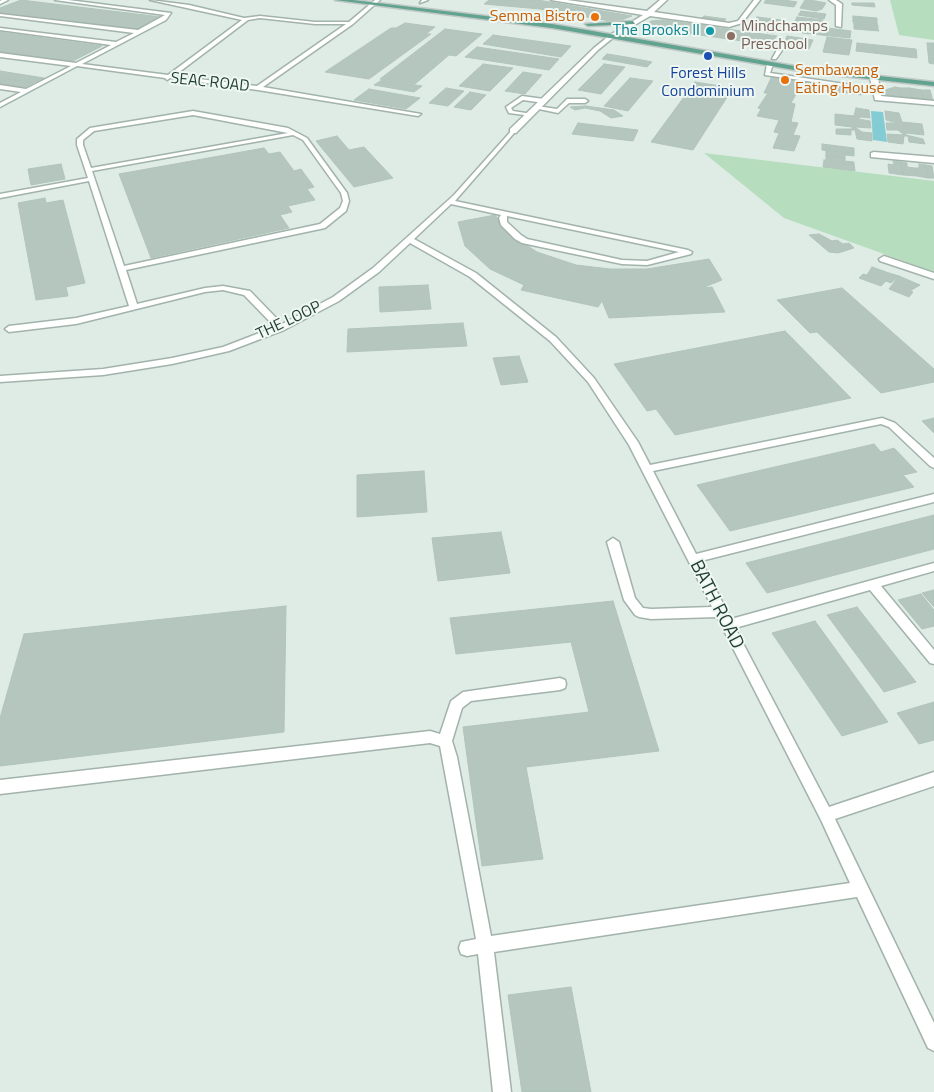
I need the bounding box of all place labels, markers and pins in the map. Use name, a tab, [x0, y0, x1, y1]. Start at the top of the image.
place label: Semma Bistro	[490, 7, 585, 27]
marker: Semma Bistro	[589, 11, 601, 23]
place label: Mindchamps Preschool	[741, 17, 828, 55]
place label: The Brooks II	[613, 21, 700, 41]
marker: The Brooks II	[704, 25, 716, 37]
marker: Mindchamps Preschool	[725, 30, 737, 42]
marker: Forest Hills Condominium	[702, 50, 714, 62]
place label: Sembawang Eating House	[795, 61, 885, 99]
place label: Forest Hills Condominium	[661, 64, 755, 102]
marker: Sembawang Eating House	[779, 74, 791, 86]

